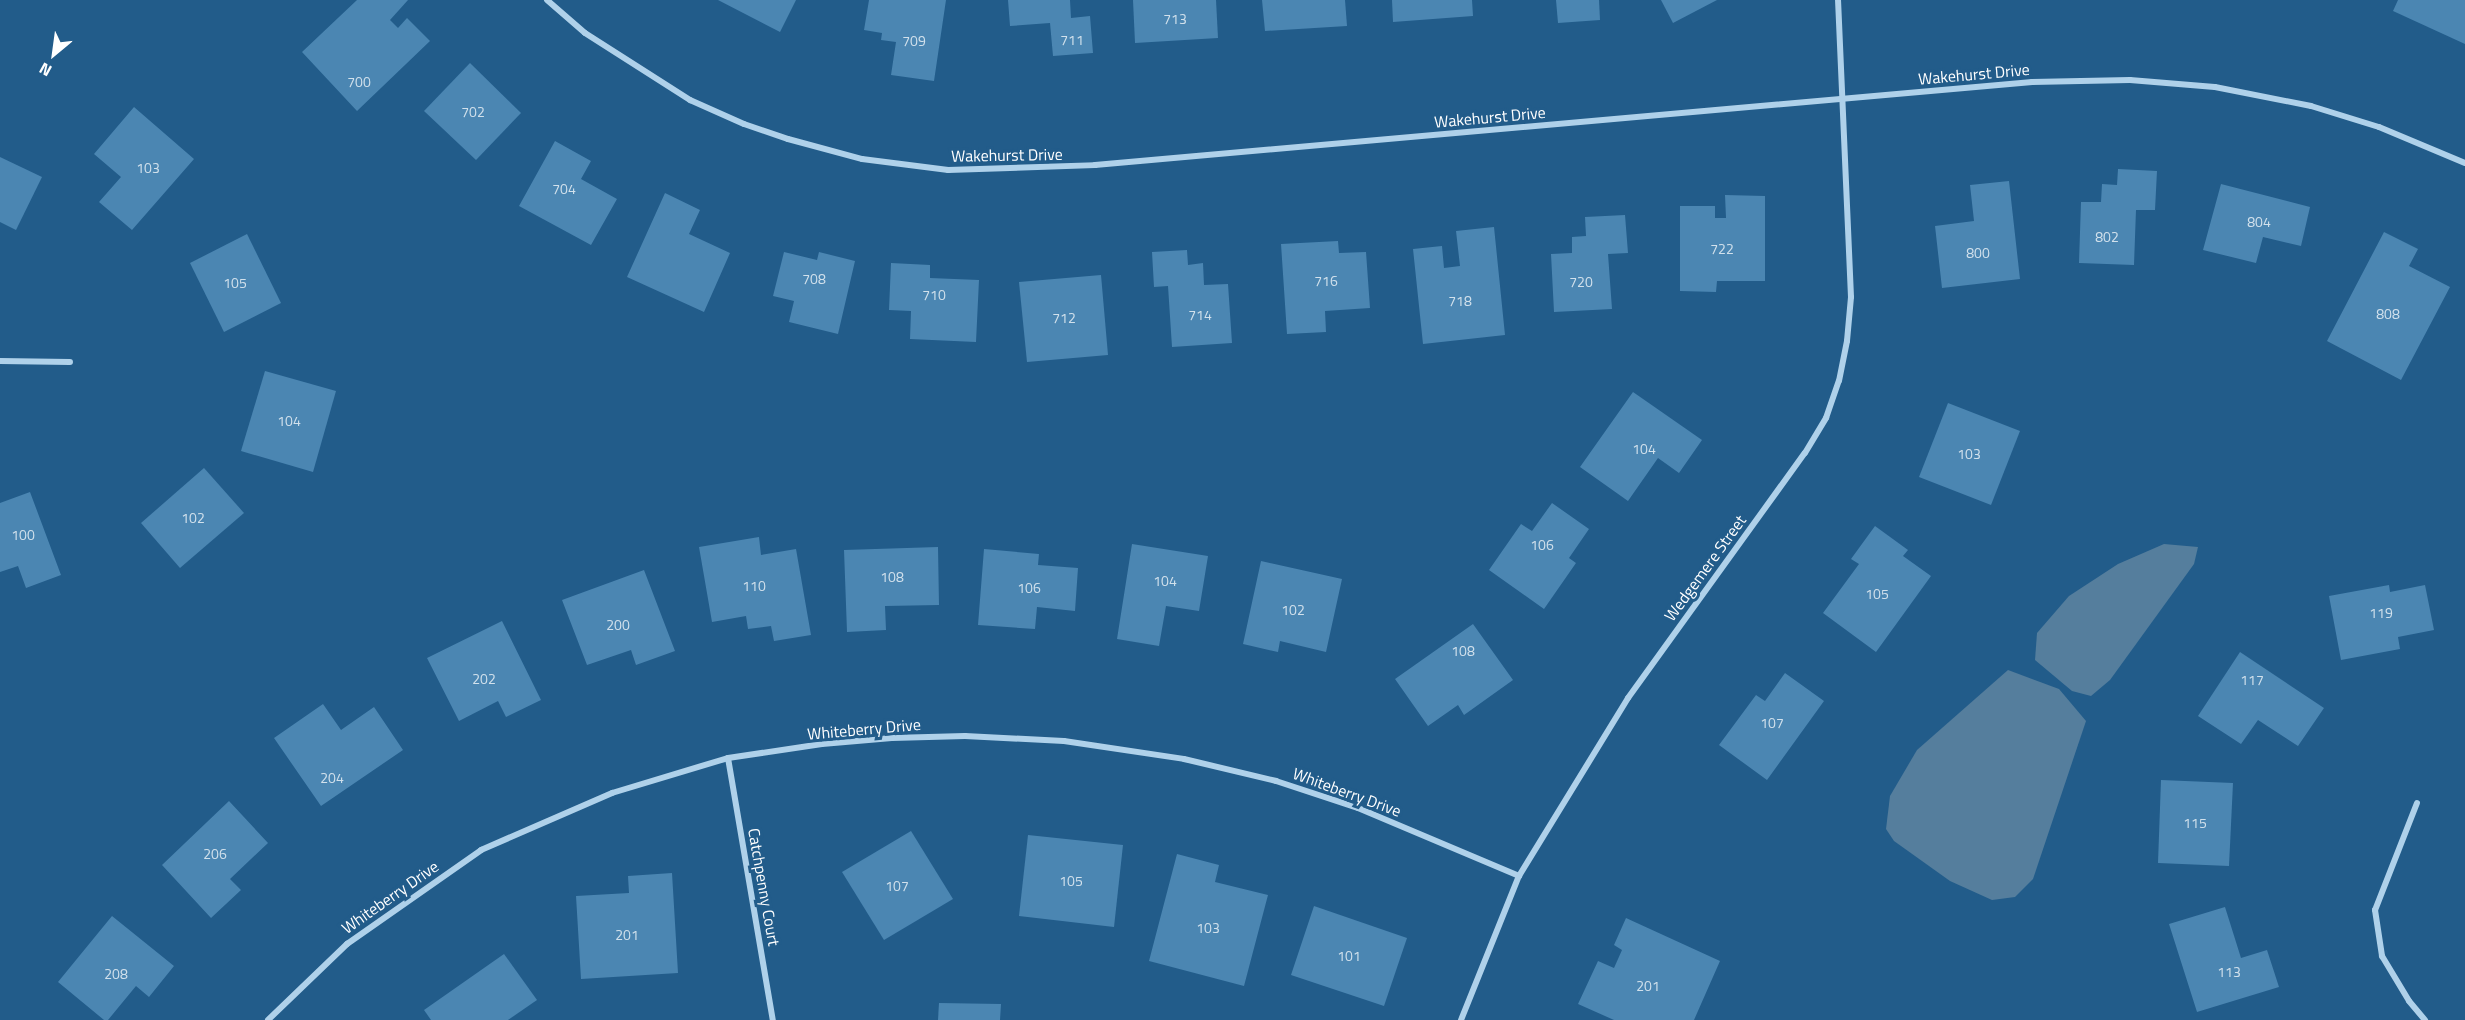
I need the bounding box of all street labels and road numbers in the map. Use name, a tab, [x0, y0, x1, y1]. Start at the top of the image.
street label: Wakehurst Drive	[1918, 60, 2030, 88]
street label: Wakehurst Drive	[1434, 103, 1546, 131]
street label: Wakehurst Drive	[951, 144, 1063, 166]
street label: Wedgemere Street	[1660, 511, 1750, 625]
street label: Whiteberry Drive	[806, 714, 922, 744]
street label: Whiteberry Drive	[1290, 764, 1404, 820]
street label: Catchpenny Court	[744, 827, 784, 947]
street label: Whiteberry Drive	[338, 857, 442, 937]

